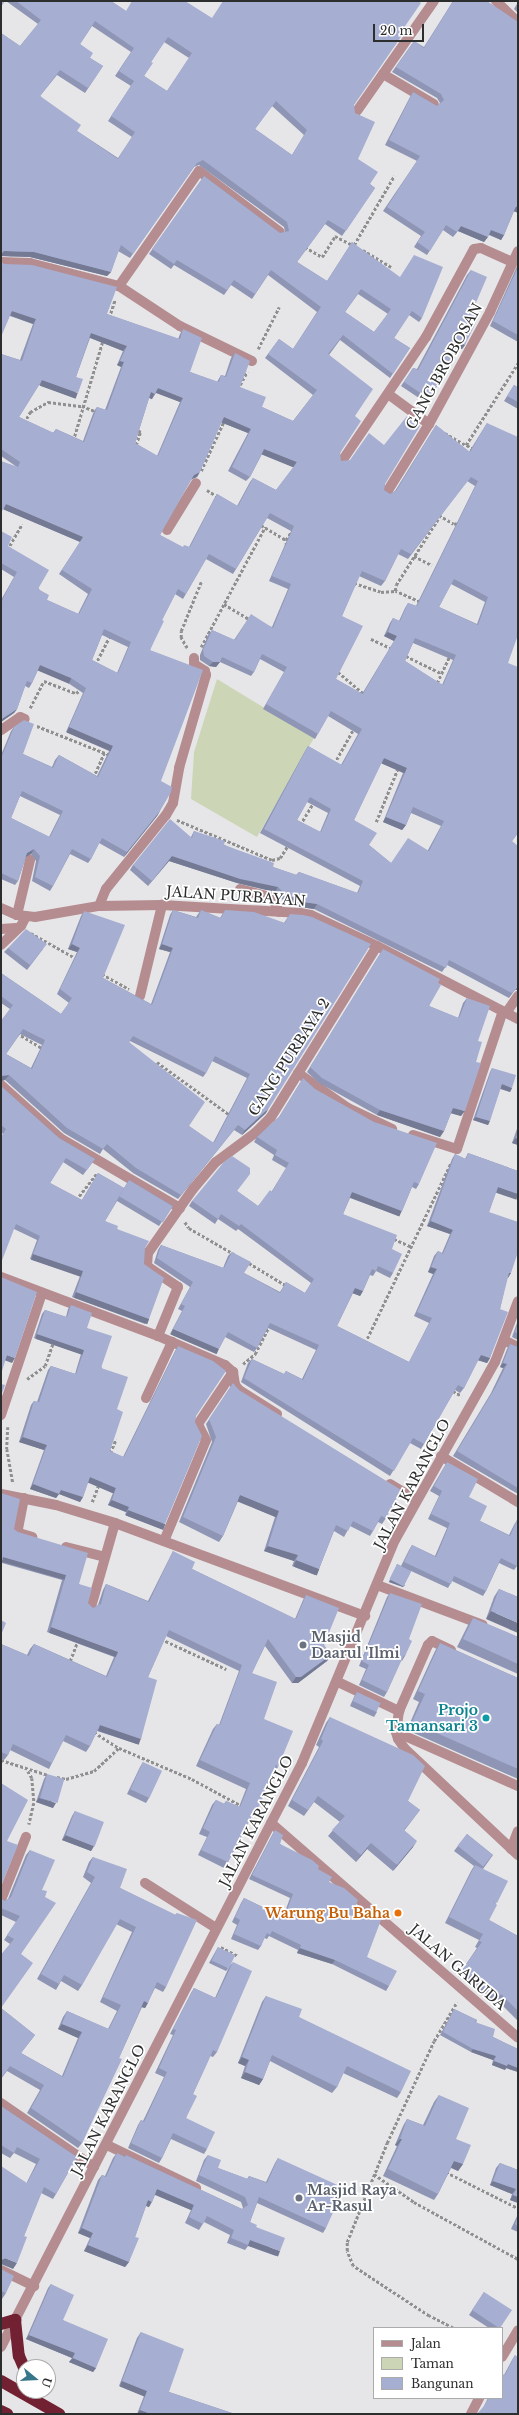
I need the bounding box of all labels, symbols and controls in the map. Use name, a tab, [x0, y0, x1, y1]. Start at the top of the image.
scale bar	[375, 16, 426, 42]
text: 20 m	[380, 23, 412, 38]
street label: GANG BROBOSAN	[402, 300, 486, 432]
street label: JALAN PURBAYAN	[166, 883, 306, 909]
street label: GANG PURBAYA 2	[245, 995, 333, 1119]
street label: JALAN KARANGLO	[370, 1416, 454, 1552]
place label: Masjid Daarul 'Ilmi	[311, 1629, 400, 1662]
marker: Masjid Daarul 'Ilmi	[298, 1640, 308, 1650]
place label: Projo Tamansari 3	[386, 1702, 478, 1734]
marker: Projo Tamansari 3	[481, 1713, 491, 1723]
street label: JALAN KARANGLO	[216, 1752, 296, 1890]
place label: Warung Bu Baha	[265, 1905, 390, 1921]
marker: Warung Bu Baha	[393, 1908, 403, 1918]
street label: JALAN GARUDA	[406, 1921, 510, 2013]
street label: JALAN KARANGLO	[68, 2041, 148, 2179]
place label: Masjid Raya Ar-Rasul	[307, 2182, 397, 2214]
marker: Masjid Raya Ar-Rasul	[294, 2193, 304, 2203]
legend	[373, 2327, 503, 2399]
text: Jalan	[411, 2336, 441, 2351]
text: Taman	[411, 2356, 454, 2371]
north arrow	[16, 2359, 56, 2399]
text: U	[38, 2376, 55, 2389]
text: Bangunan	[411, 2376, 474, 2391]

